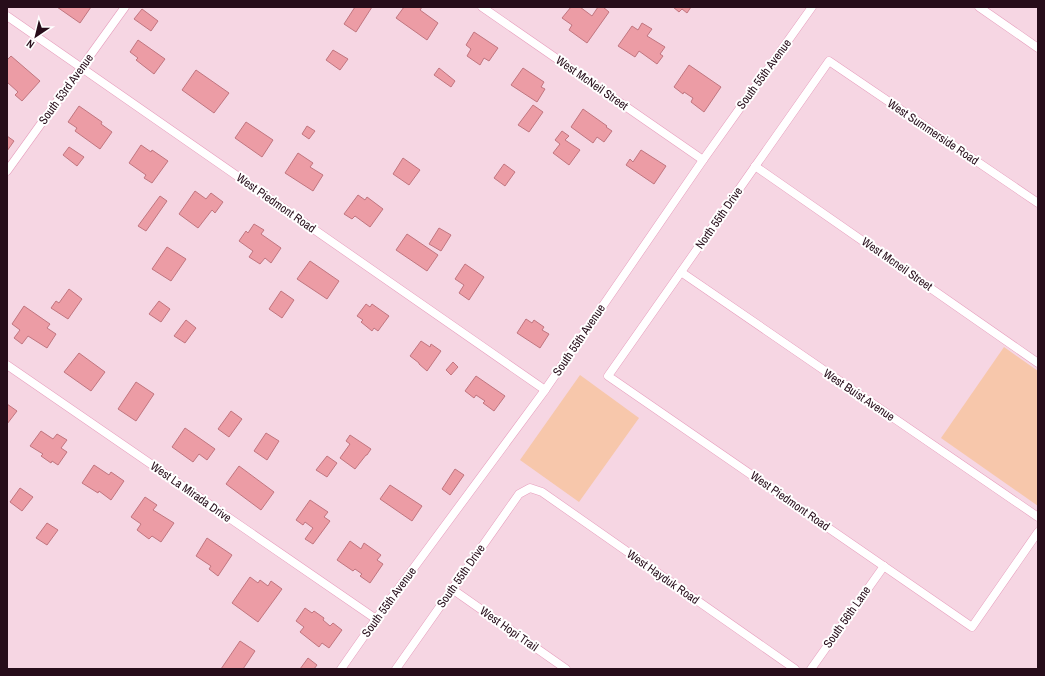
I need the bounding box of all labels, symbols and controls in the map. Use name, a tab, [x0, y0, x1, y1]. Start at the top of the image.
north arrow	[16, 16, 56, 56]
street label: South 55th Avenue	[733, 36, 795, 112]
text: N	[24, 37, 37, 52]
street label: South 53rd Avenue	[35, 51, 97, 127]
street label: West McNeil Street	[553, 52, 631, 114]
street label: West Summerside Road	[884, 95, 982, 169]
street label: West Piedmont Road	[233, 170, 319, 236]
street label: North 55th Drive	[692, 184, 746, 252]
street label: West Mcneil Street	[858, 234, 936, 294]
street label: South 55th Avenue	[549, 301, 609, 379]
street label: West Buist Avenue	[820, 365, 898, 425]
street label: West La Mirada Drive	[147, 458, 235, 526]
street label: West Piedmont Road	[747, 468, 833, 534]
street label: South 55th Drive	[433, 541, 489, 611]
street label: West Hayduk Road	[624, 546, 702, 608]
street label: South 55th Avenue	[358, 564, 420, 640]
street label: South 56th Lane	[820, 583, 874, 651]
street label: West Hopi Trail	[477, 603, 541, 655]

